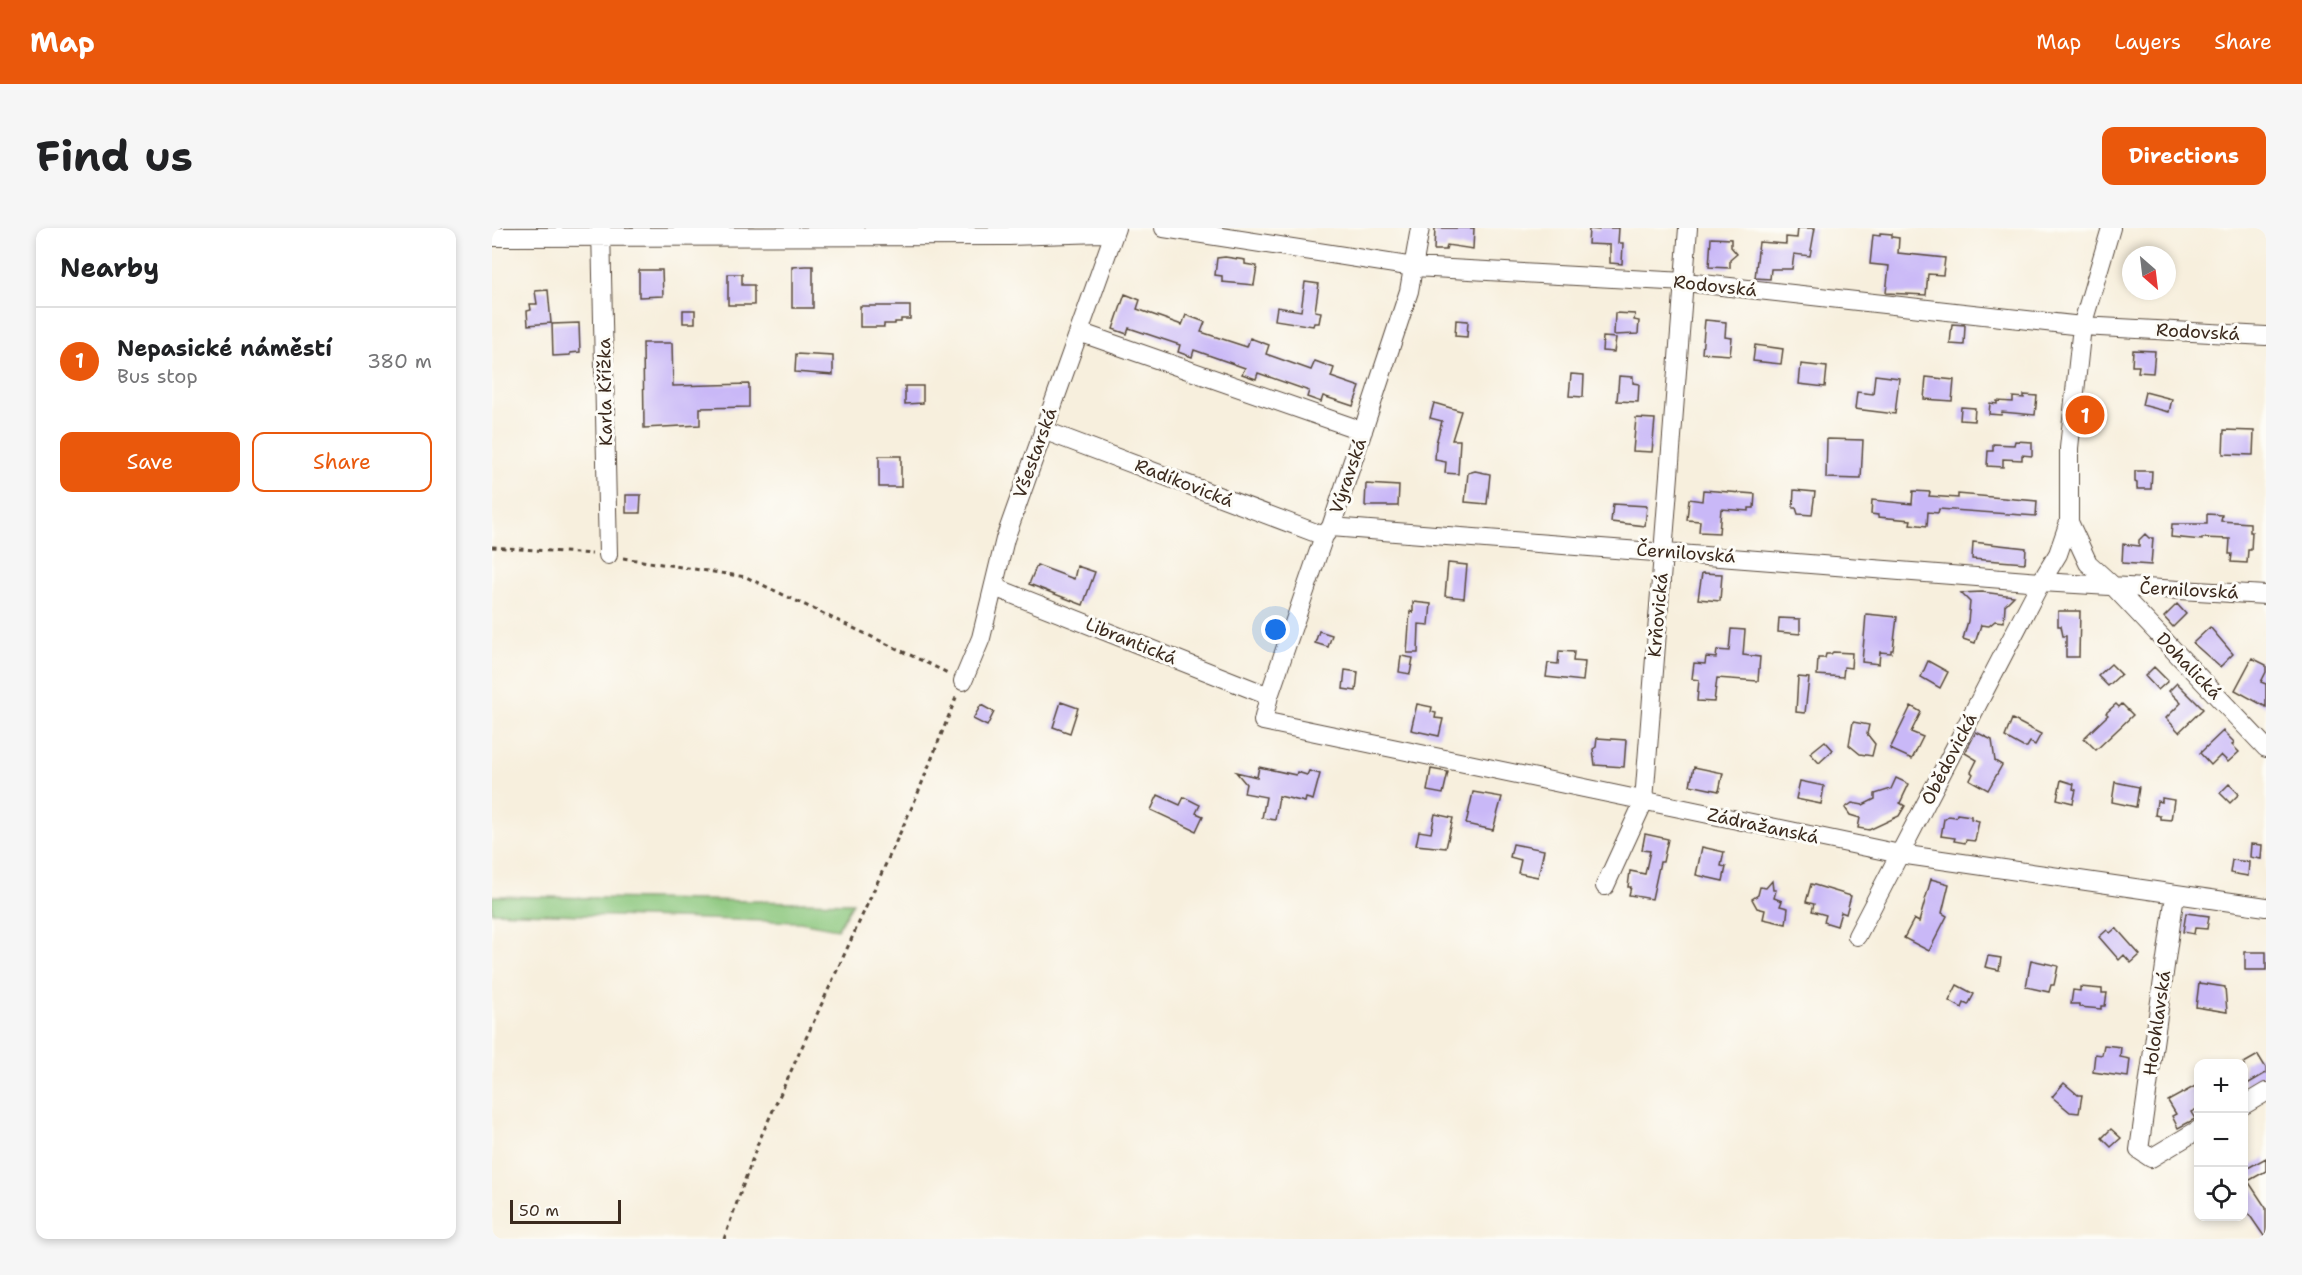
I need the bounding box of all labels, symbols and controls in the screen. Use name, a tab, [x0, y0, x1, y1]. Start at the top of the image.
text: Map	[30, 23, 95, 61]
text: Map	[2036, 28, 2081, 56]
text: Layers	[2114, 28, 2181, 56]
text: Share	[2214, 28, 2272, 56]
button: Directions	[2102, 127, 2266, 185]
text: Find us	[36, 128, 193, 184]
north arrow	[2122, 246, 2176, 300]
text: Nearby	[60, 250, 159, 285]
street label: Rodovská	[1672, 270, 1758, 302]
street label: Rodovská	[2156, 318, 2240, 346]
text: Nepasické náměstí	[117, 334, 332, 363]
street label: Karla Křížka	[592, 338, 618, 446]
text: 1	[75, 348, 84, 374]
text: 380 m	[367, 348, 432, 374]
text: Bus stop	[117, 363, 198, 389]
pin: 1	[2066, 392, 2104, 438]
street label: Všestarská	[1008, 404, 1062, 502]
button: Save	[60, 432, 240, 492]
button: Share	[252, 432, 432, 492]
street label: Výravská	[1324, 435, 1372, 517]
street label: Radíkovická	[1131, 453, 1237, 513]
street label: Černilovská	[1636, 538, 1736, 568]
street label: Krňovická	[1642, 572, 1674, 658]
street label: Černilovská	[2139, 575, 2239, 605]
street label: Librantická	[1082, 612, 1180, 670]
your location	[1261, 615, 1290, 644]
street label: Dohalická	[2151, 627, 2227, 705]
street label: Obědovická	[1916, 709, 1982, 809]
street label: Zádražanská	[1705, 802, 1821, 850]
street label: Holohlavská	[2138, 969, 2176, 1077]
map controls	[2194, 1059, 2248, 1221]
button: +	[2194, 1059, 2248, 1113]
button: −	[2194, 1113, 2248, 1167]
button: locate	[2194, 1167, 2248, 1221]
scale bar	[510, 1197, 621, 1224]
text: 50 m	[519, 1200, 559, 1221]

